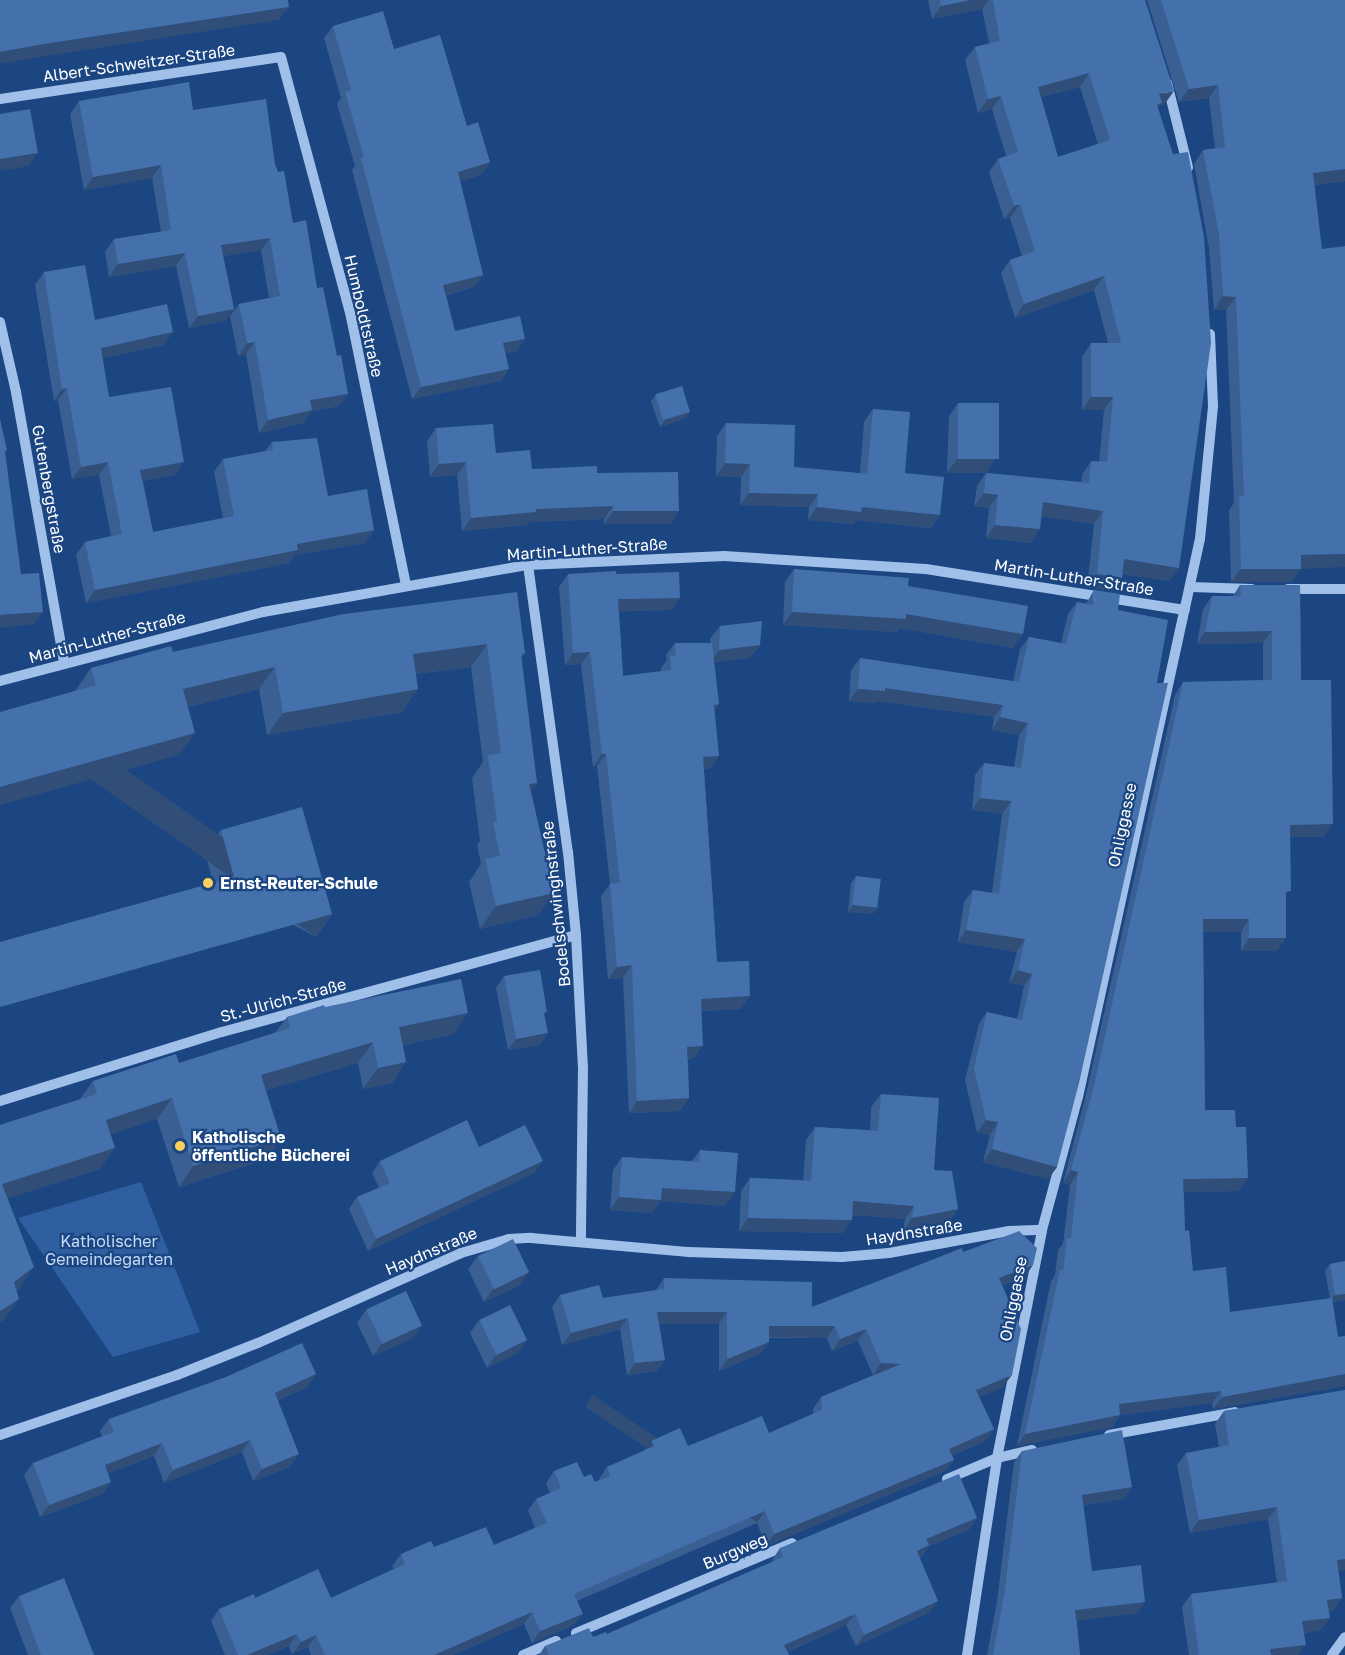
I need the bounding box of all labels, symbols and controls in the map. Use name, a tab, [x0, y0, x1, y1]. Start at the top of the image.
street label: Albert-Schweitzer-Straße	[42, 40, 236, 86]
street label: Humboldtstraße	[341, 253, 387, 379]
street label: Gutenbergstraße	[28, 423, 70, 555]
street label: Martin-Luther-Straße	[506, 534, 668, 564]
street label: Martin-Luther-Straße	[993, 555, 1155, 599]
street label: Martin-Luther-Straße	[27, 607, 187, 667]
street label: Ohliggasse	[1104, 781, 1140, 869]
street label: Bodelschwinghstraße	[538, 820, 574, 988]
place label: Ernst-Reuter-Schule	[220, 873, 378, 893]
marker: Ernst-Reuter-Schule	[201, 876, 215, 890]
street label: St.-Ulrich-Straße	[218, 974, 348, 1026]
place label: Katholische öffentliche Bücherei	[192, 1127, 350, 1165]
marker: Katholische öffentliche Bücherei	[173, 1139, 187, 1153]
street label: Haydnstraße	[864, 1215, 964, 1249]
street label: Haydnstraße	[382, 1223, 480, 1279]
park label: Katholischer Gemeindegarten	[45, 1231, 173, 1269]
street label: Ohliggasse	[995, 1255, 1031, 1343]
street label: Burgweg	[700, 1529, 770, 1573]

